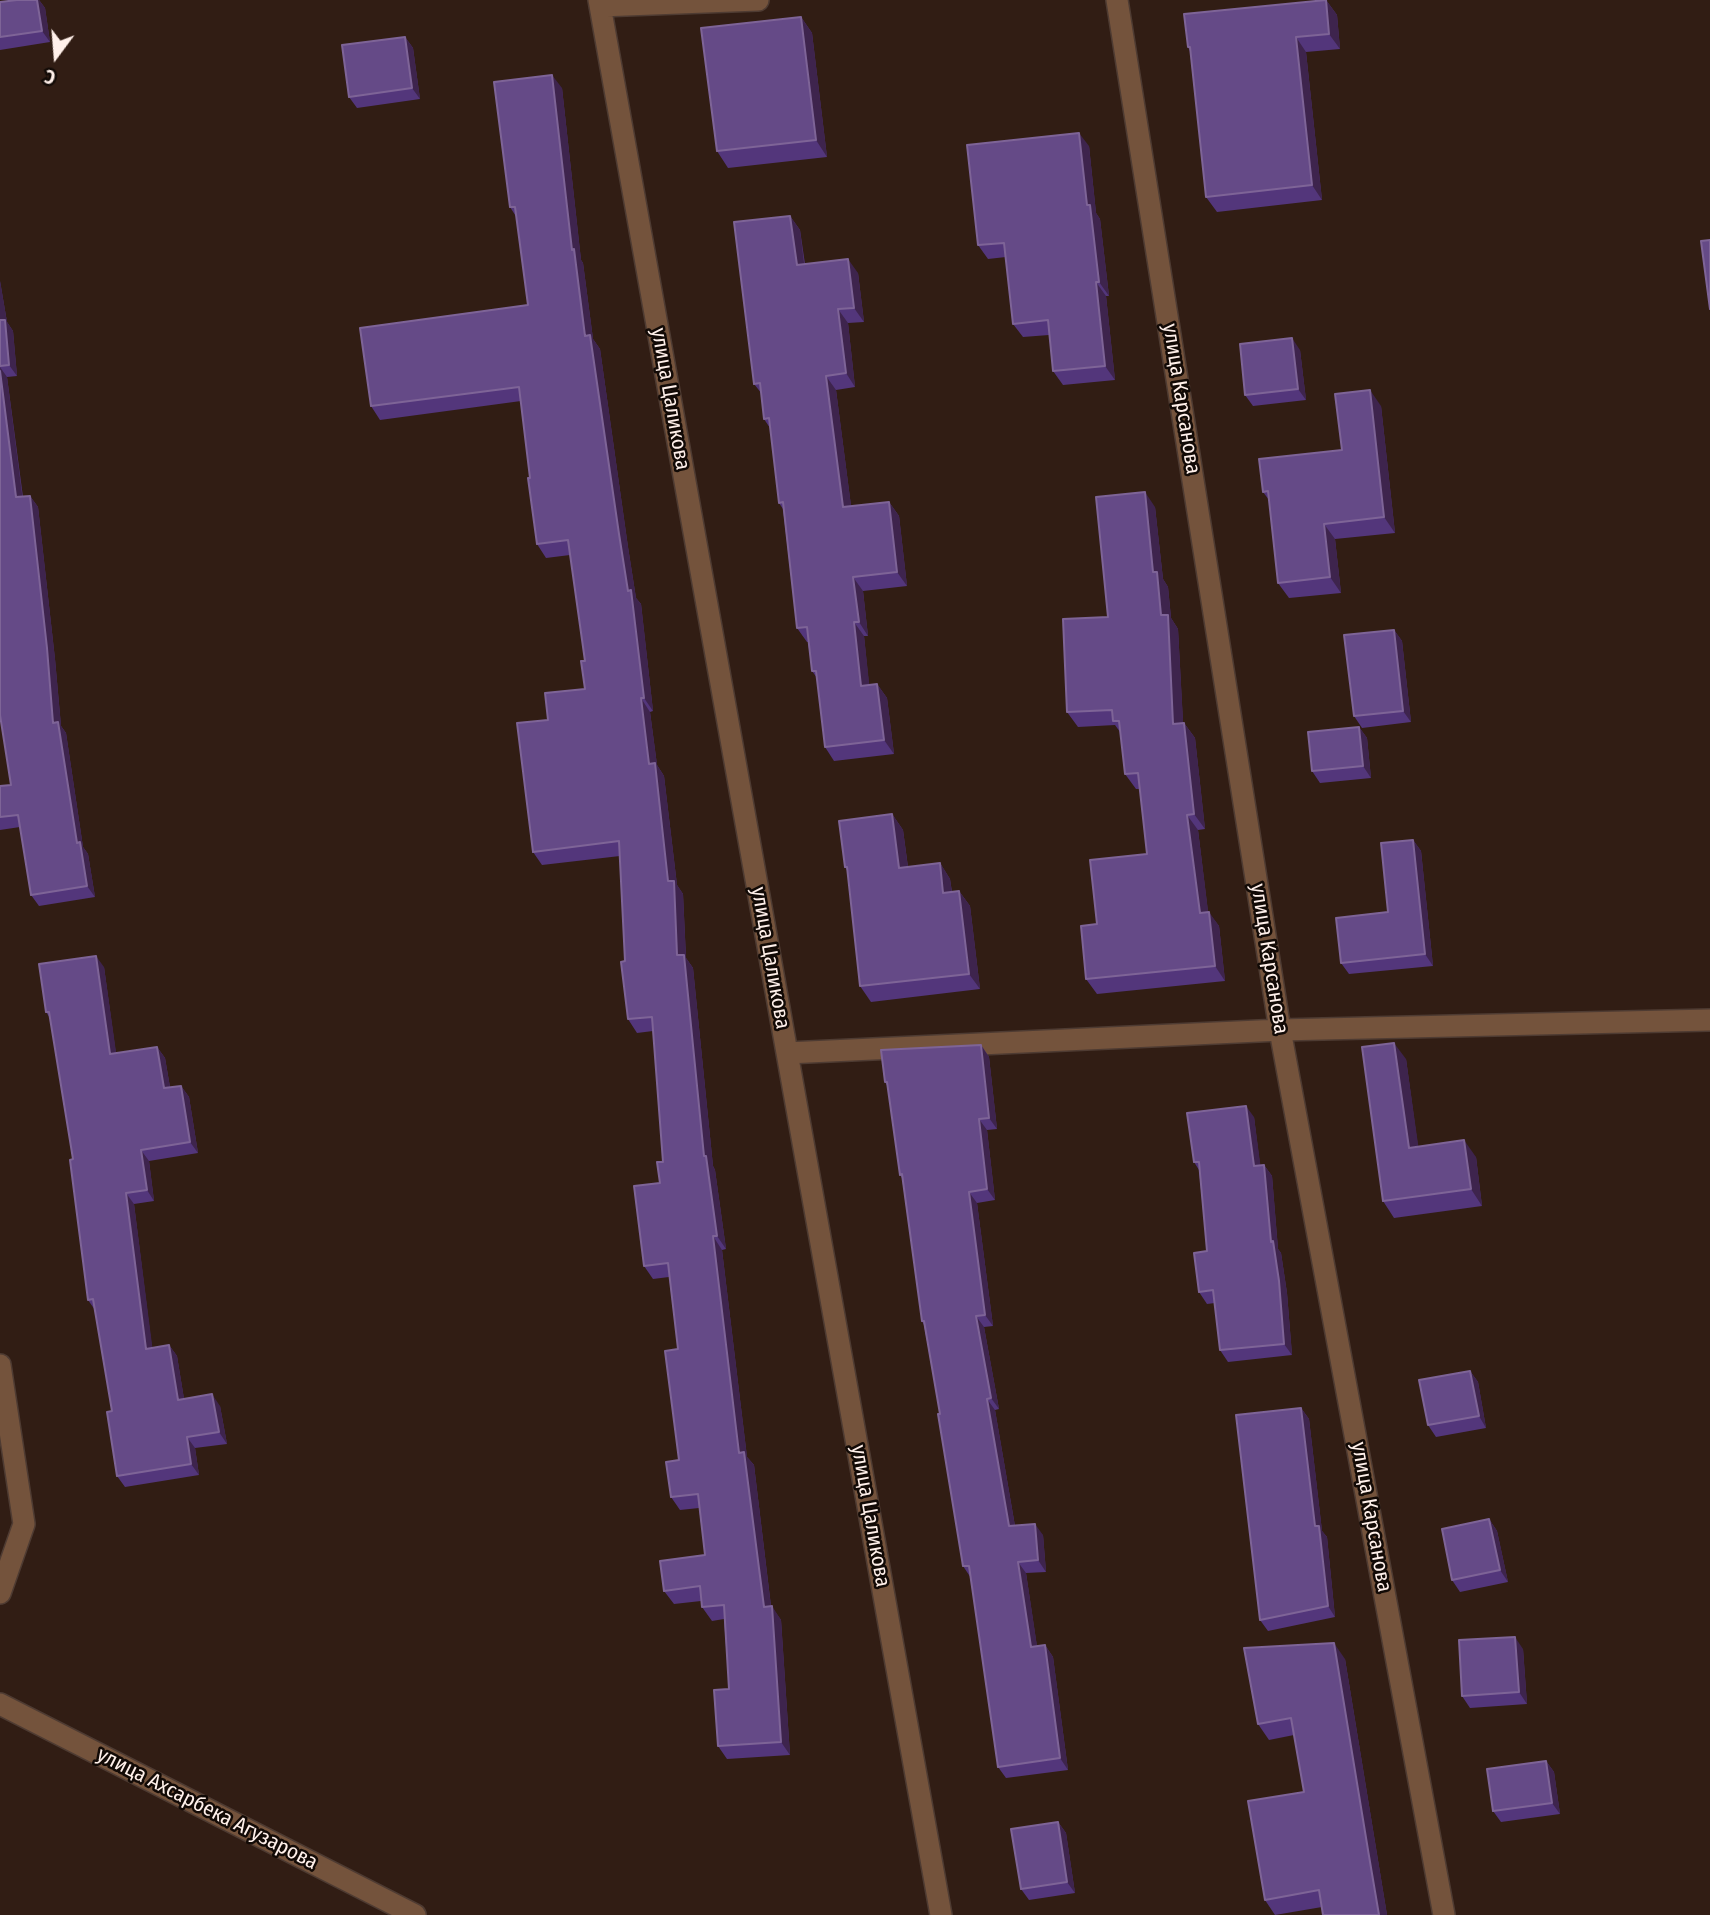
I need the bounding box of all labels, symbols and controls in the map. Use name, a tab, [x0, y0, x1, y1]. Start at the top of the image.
north arrow	[21, 21, 91, 91]
text: С	[42, 64, 58, 89]
street label: улица Карсанова	[1157, 322, 1205, 476]
street label: улица Цаликова	[645, 326, 695, 472]
street label: улица Карсанова	[1245, 882, 1293, 1036]
street label: улица Цаликова	[745, 885, 795, 1031]
street label: улица Карсанова	[1345, 1440, 1397, 1594]
street label: улица Цаликова	[845, 1443, 895, 1589]
street label: улица Ахсарбека Агузарова	[92, 1742, 322, 1876]

